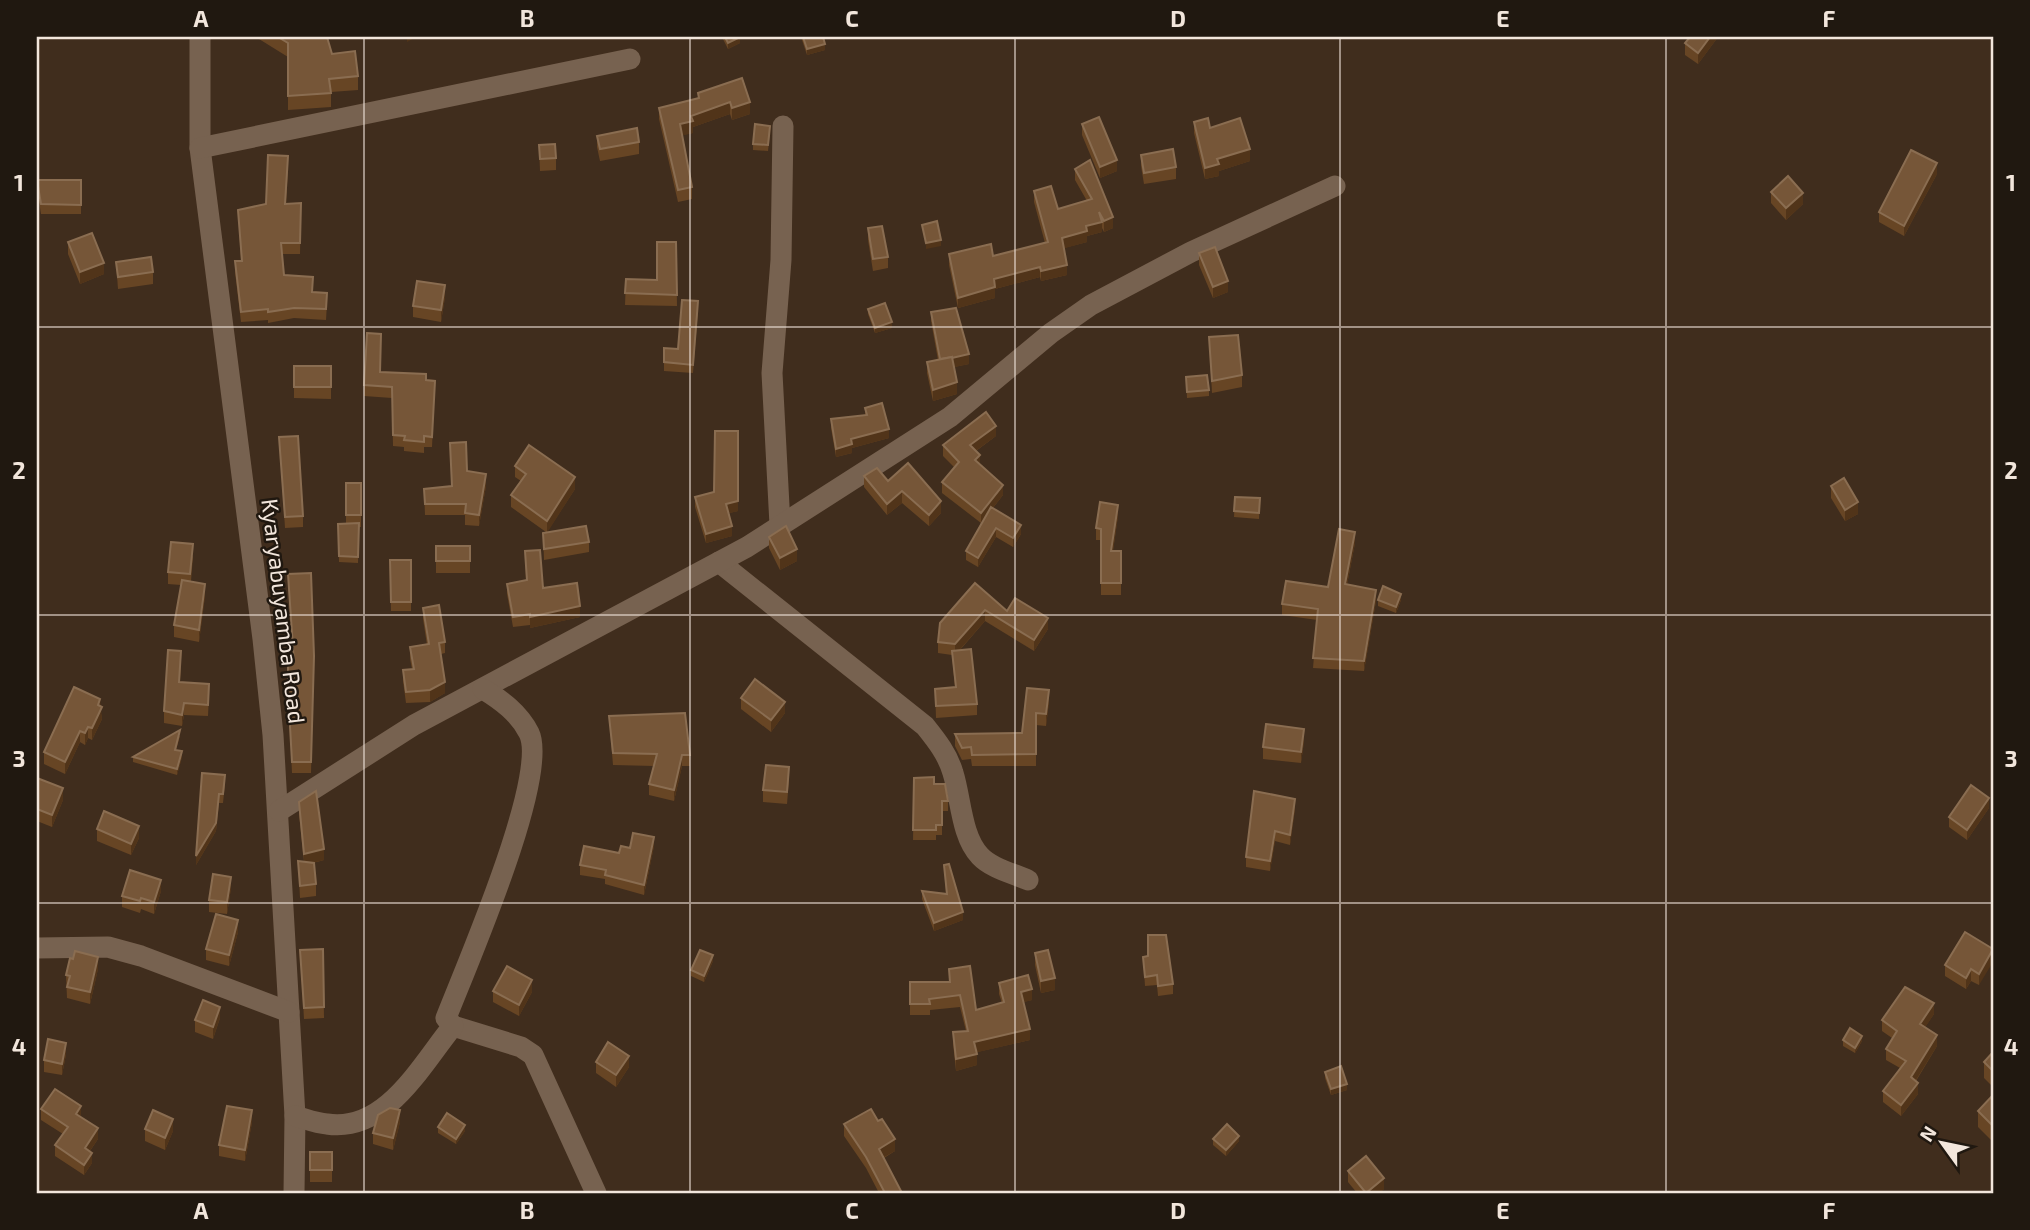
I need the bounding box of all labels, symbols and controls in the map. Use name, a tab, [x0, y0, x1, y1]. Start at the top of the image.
text: A	[193, 4, 209, 32]
text: B	[520, 4, 534, 32]
text: C	[845, 4, 859, 32]
text: D	[1170, 4, 1186, 32]
text: E	[1496, 4, 1510, 32]
text: F	[1823, 4, 1836, 32]
text: 1	[14, 168, 24, 196]
text: 1	[2006, 168, 2016, 196]
text: 2	[12, 456, 26, 484]
text: 2	[2004, 456, 2018, 484]
street label: Kyaryabuyamba Road	[256, 497, 312, 725]
text: 3	[12, 744, 26, 772]
text: 3	[2004, 744, 2018, 772]
text: 4	[12, 1032, 26, 1060]
text: 4	[2004, 1032, 2018, 1060]
north arrow	[1908, 1108, 1978, 1178]
text: N	[1914, 1121, 1941, 1145]
text: A	[193, 1196, 209, 1224]
text: B	[520, 1196, 534, 1224]
text: C	[845, 1196, 859, 1224]
text: D	[1170, 1196, 1186, 1224]
text: E	[1496, 1196, 1510, 1224]
text: F	[1823, 1196, 1836, 1224]

